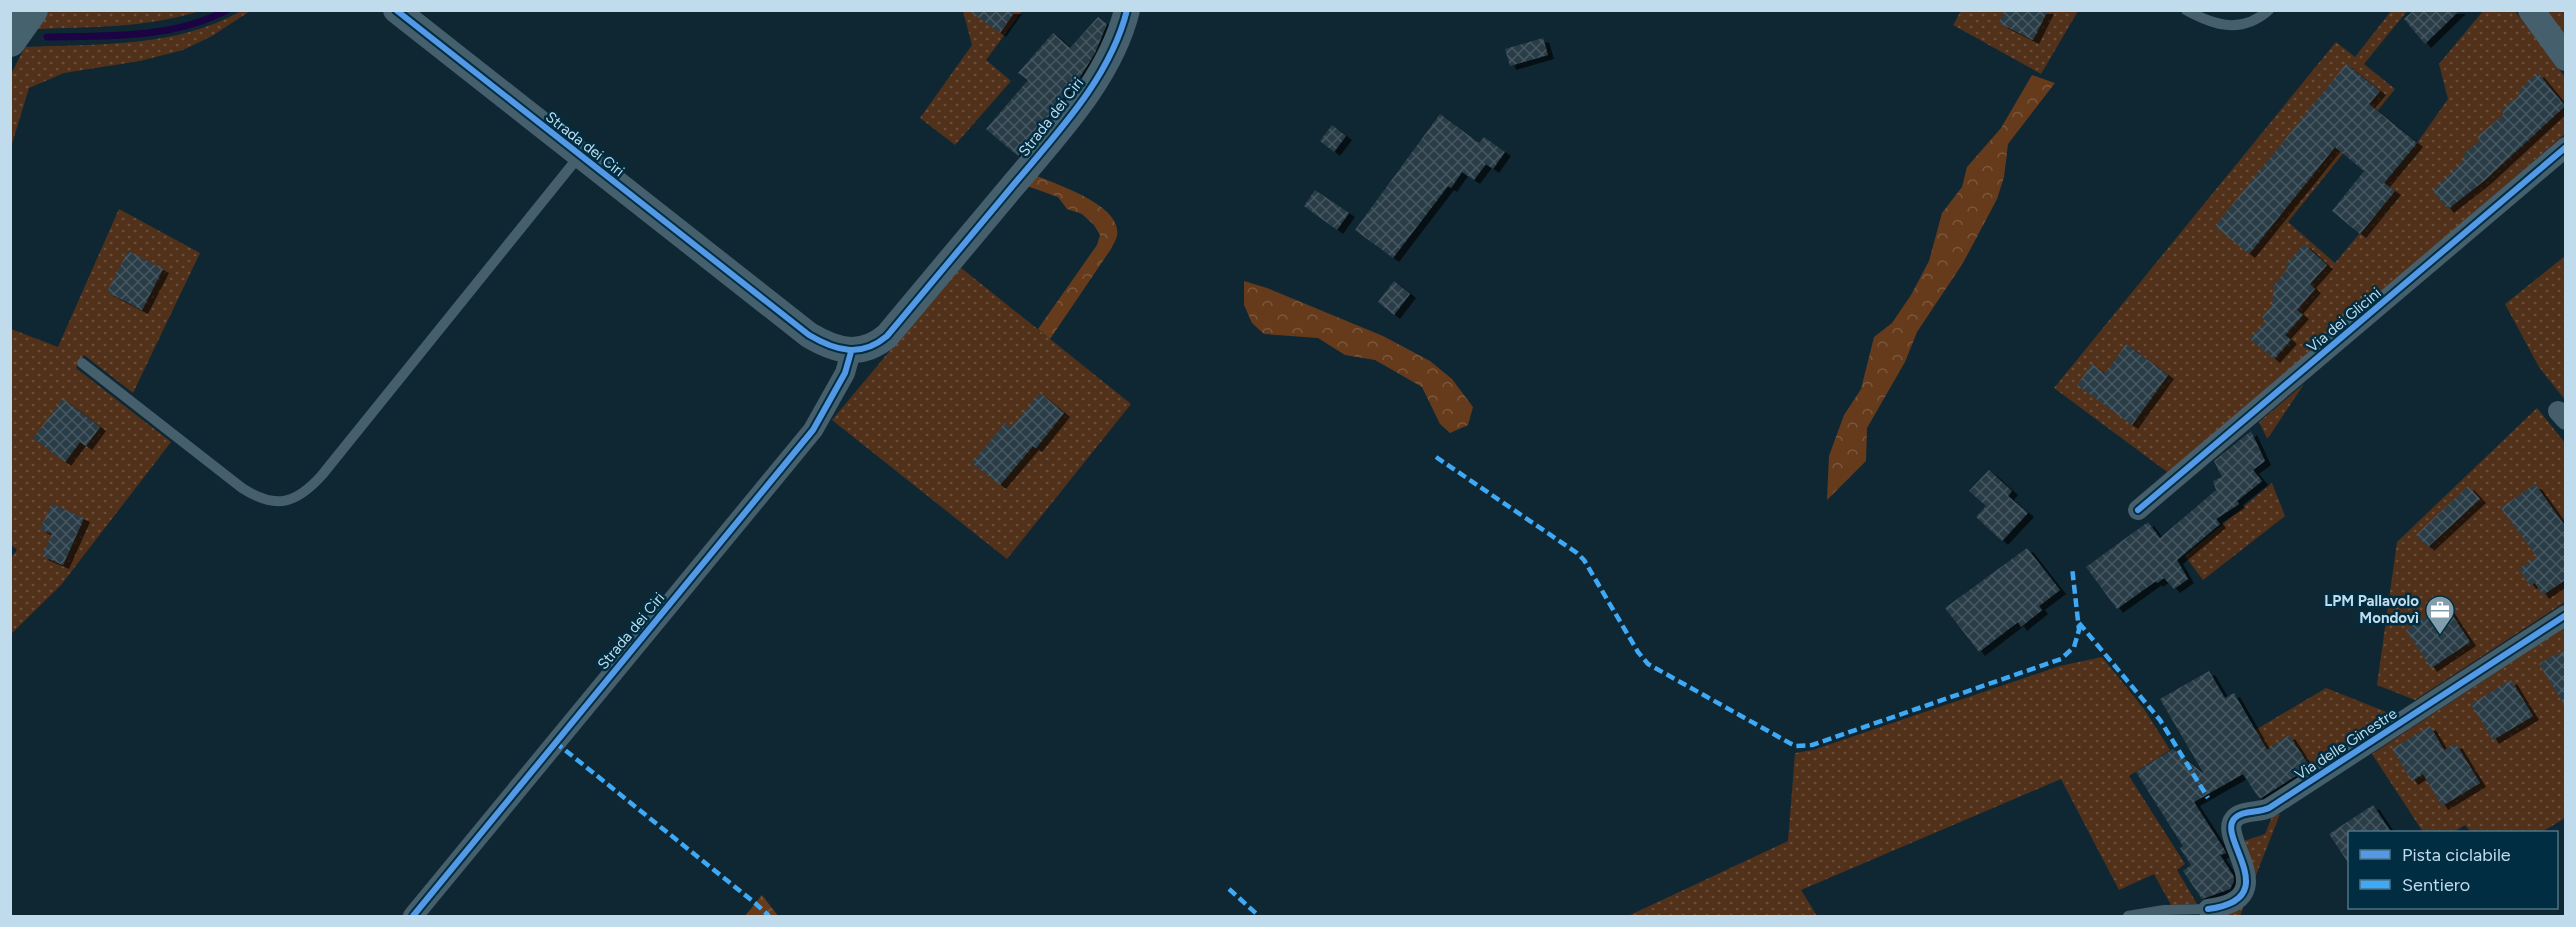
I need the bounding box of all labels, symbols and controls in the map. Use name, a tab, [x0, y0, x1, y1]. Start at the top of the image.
street label: Strada dei Ciri	[1015, 74, 1087, 160]
street label: Strada dei Ciri	[542, 108, 628, 180]
street label: Via dei Glicini	[2303, 284, 2385, 356]
street label: Strada dei Ciri	[594, 589, 668, 673]
place label: LPM Pallavolo Mondovì	[2324, 592, 2419, 627]
office icon: LPM Pallavolo Mondovì	[2424, 594, 2456, 636]
street label: Via delle Ginestre	[2292, 704, 2400, 784]
legend	[2348, 831, 2558, 909]
text: Pista ciclabile	[2402, 844, 2511, 866]
text: Sentiero	[2402, 874, 2470, 896]

